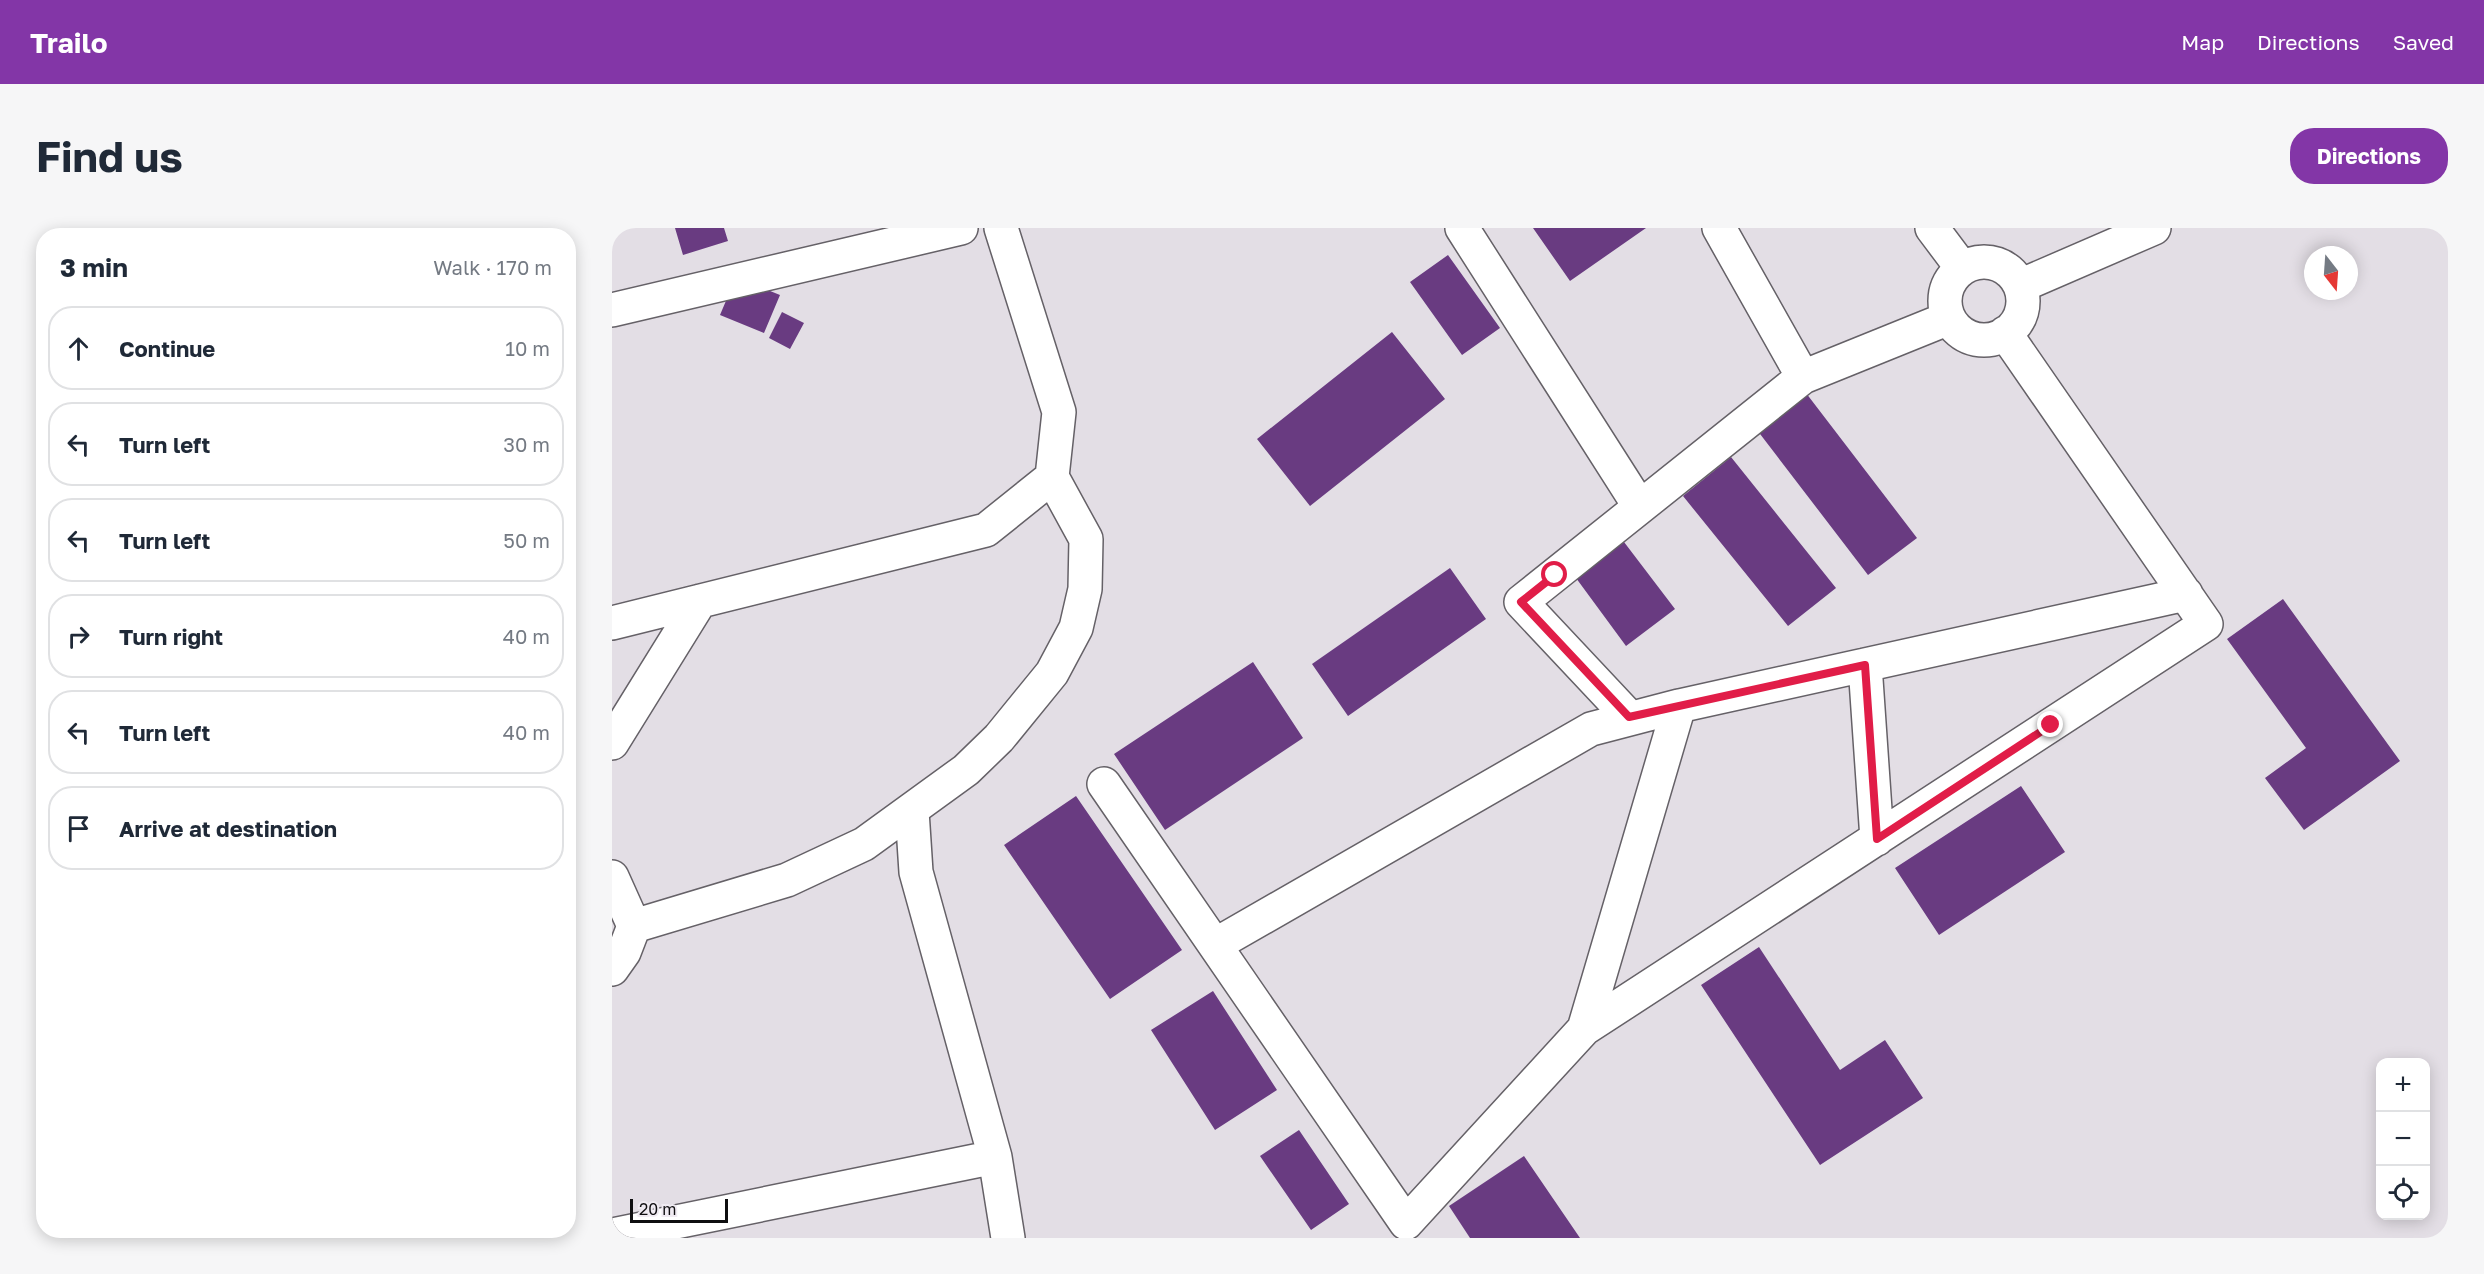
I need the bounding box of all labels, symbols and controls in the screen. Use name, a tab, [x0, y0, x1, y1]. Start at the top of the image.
text: Trailo	[30, 26, 108, 59]
text: Map	[2181, 29, 2224, 55]
text: Directions	[2257, 29, 2360, 55]
text: Saved	[2393, 29, 2454, 55]
button: Directions	[2290, 128, 2448, 184]
text: Find us	[36, 131, 183, 181]
north arrow	[2304, 246, 2358, 300]
text: 3 min	[60, 252, 128, 283]
text: Walk · 170 m	[433, 255, 552, 279]
icon: ahead	[62, 332, 95, 365]
text: Continue	[119, 335, 215, 362]
text: 10 m	[505, 336, 550, 360]
icon: left	[62, 428, 95, 461]
text: Turn left	[119, 431, 210, 458]
text: 30 m	[503, 432, 550, 456]
icon: left	[62, 524, 95, 557]
text: Turn left	[119, 527, 210, 554]
text: 50 m	[503, 528, 550, 552]
route start	[1541, 561, 1567, 587]
icon: right	[62, 620, 95, 653]
text: Turn right	[119, 623, 223, 650]
text: 40 m	[503, 624, 550, 648]
route end	[2037, 711, 2063, 737]
icon: left	[62, 716, 95, 749]
text: Turn left	[119, 719, 210, 746]
text: 40 m	[503, 720, 550, 744]
icon: arrive	[62, 812, 95, 845]
text: Arrive at destination	[119, 815, 337, 842]
map controls	[2376, 1058, 2430, 1220]
button: +	[2376, 1058, 2430, 1112]
button: −	[2376, 1112, 2430, 1166]
button: locate	[2376, 1166, 2430, 1220]
scale bar	[630, 1196, 728, 1224]
text: 20 m	[639, 1199, 676, 1219]

